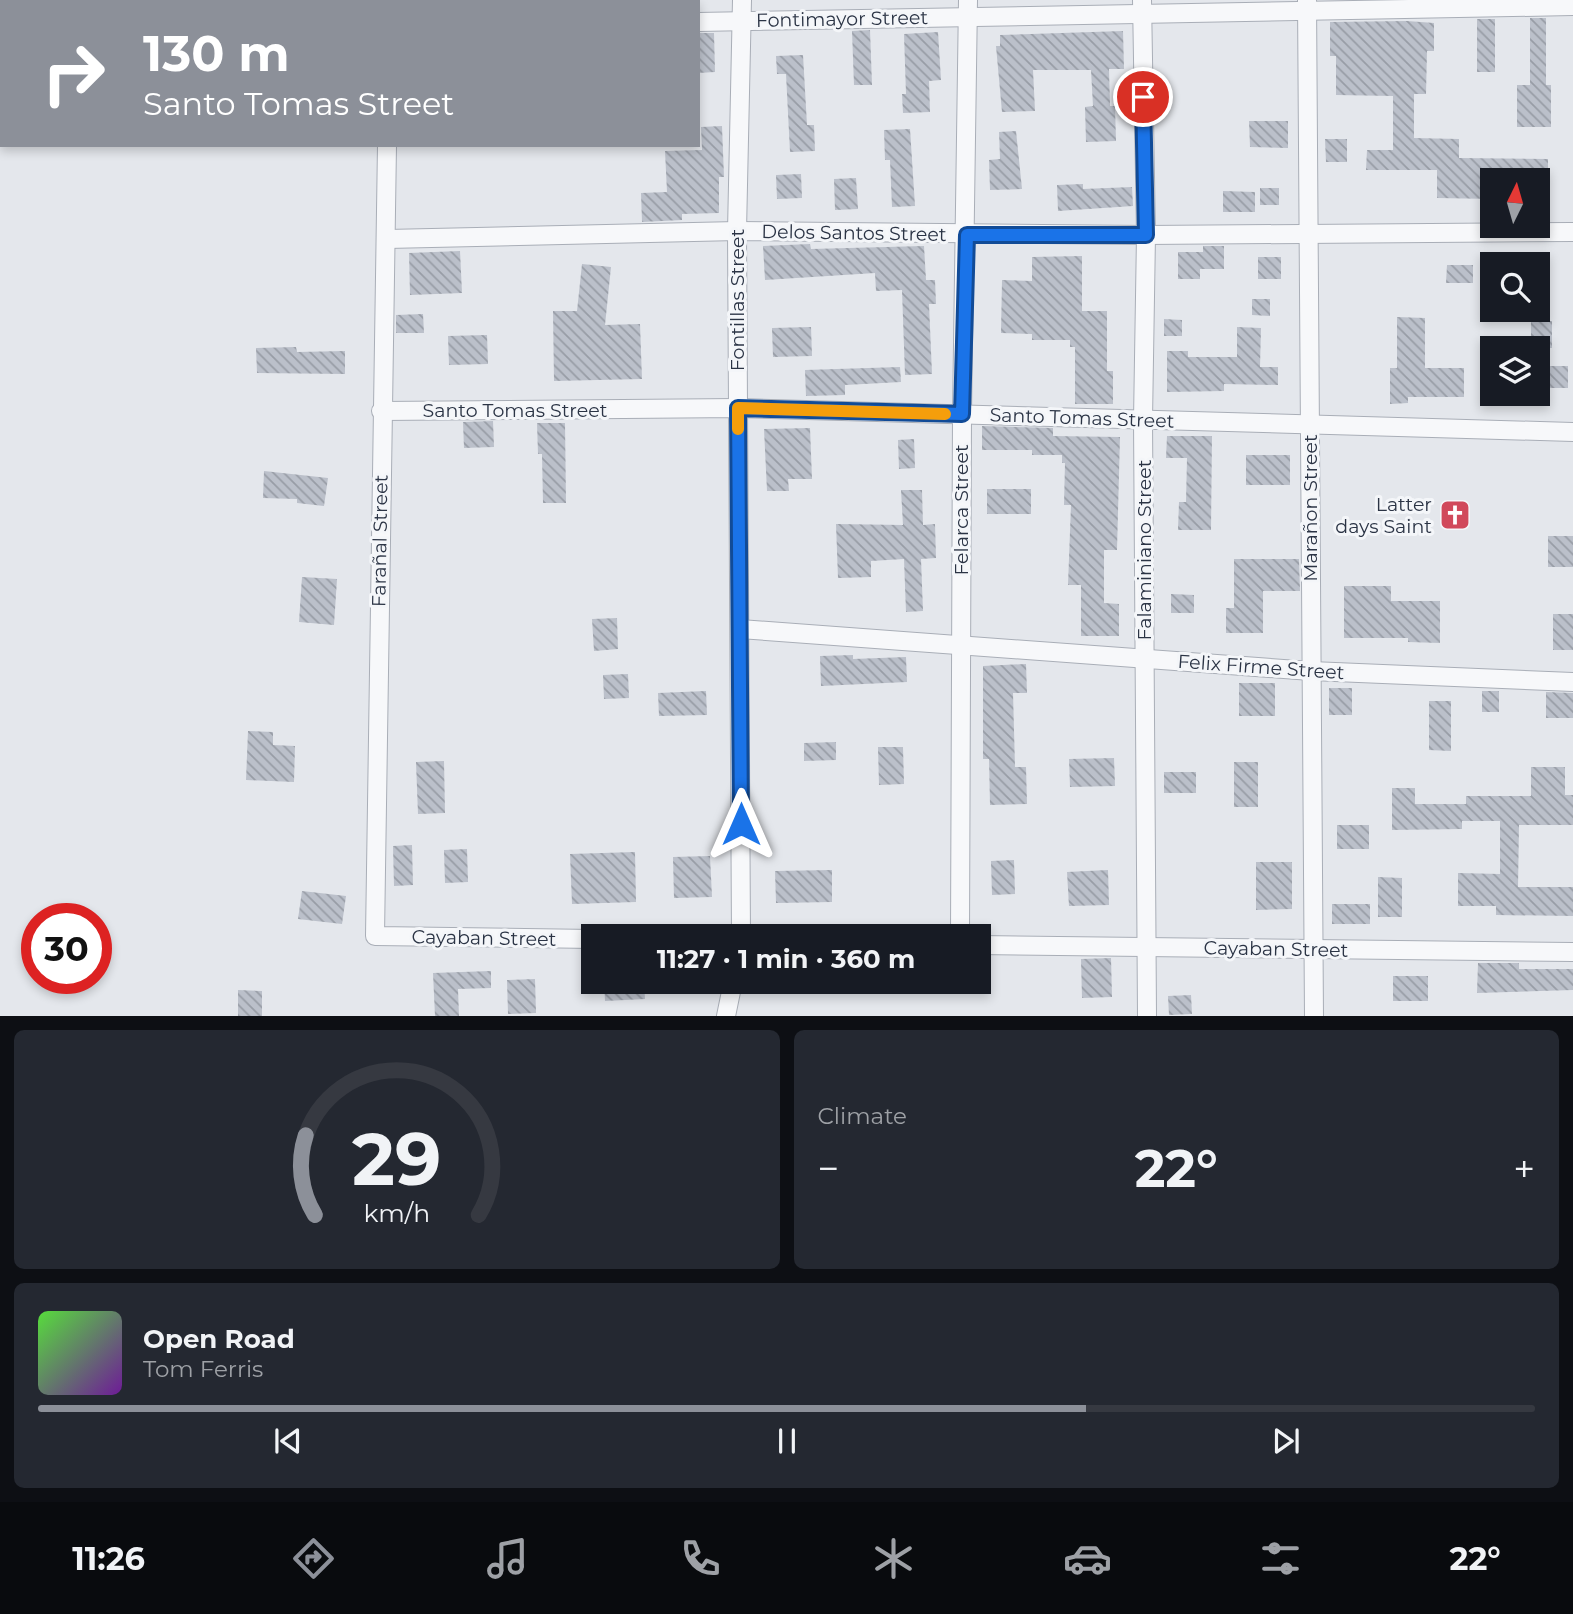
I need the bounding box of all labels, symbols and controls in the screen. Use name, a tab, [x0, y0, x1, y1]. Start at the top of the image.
street label: Fontimayor Street	[756, 6, 929, 32]
text: 130 m	[143, 24, 290, 83]
icon: right	[28, 28, 119, 119]
pin	[1113, 67, 1173, 127]
icon: arrive	[1124, 78, 1162, 116]
text: Santo Tomas Street	[143, 84, 454, 123]
north arrow	[1480, 168, 1550, 238]
map controls	[1480, 168, 1550, 406]
street label: Delos Santos Street	[761, 220, 947, 246]
street label: Fontillas Street	[726, 229, 749, 371]
button: search	[1480, 252, 1550, 322]
button: layers	[1480, 336, 1550, 406]
street label: Santo Tomas Street	[423, 399, 608, 422]
street label: Santo Tomas Street	[989, 403, 1175, 433]
street label: Marañon Street	[1299, 434, 1322, 582]
street label: Felarca Street	[950, 444, 973, 576]
street label: Falaminiano Street	[1133, 459, 1156, 640]
street label: Farañal Street	[367, 474, 393, 607]
place label: Latter days Saint	[1335, 493, 1432, 538]
church icon: Latter days Saint	[1438, 498, 1472, 532]
street label: Felix Firme Street	[1177, 650, 1345, 684]
position arrow	[704, 787, 778, 861]
speed limit sign: 30	[21, 903, 112, 994]
street label: Cayaban Street	[412, 925, 557, 951]
street label: Cayaban Street	[1204, 936, 1349, 962]
text: 11:27 · 1 min · 360 m	[657, 943, 915, 975]
text: Climate	[818, 1102, 907, 1130]
text: 29	[352, 1116, 441, 1204]
text: 22°	[1135, 1137, 1218, 1200]
text: −	[818, 1145, 839, 1192]
text: +	[1513, 1145, 1535, 1192]
text: km/h	[363, 1198, 430, 1228]
text: Open Road	[143, 1323, 295, 1355]
text: Tom Ferris	[143, 1355, 263, 1383]
icon: previous	[269, 1422, 307, 1460]
icon: pause	[768, 1422, 806, 1460]
icon: next	[1267, 1422, 1305, 1460]
icon: directions	[289, 1534, 338, 1583]
icon: music	[483, 1534, 532, 1583]
icon: phone	[676, 1534, 725, 1583]
icon: climate	[869, 1534, 918, 1583]
icon: car	[1063, 1534, 1112, 1583]
icon: filters	[1256, 1534, 1305, 1583]
text: 11:26	[72, 1539, 145, 1578]
text: 22°	[1450, 1539, 1501, 1578]

